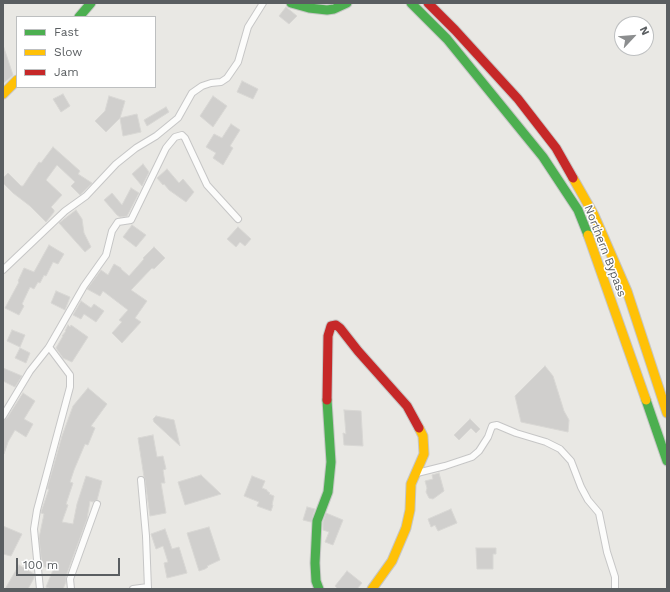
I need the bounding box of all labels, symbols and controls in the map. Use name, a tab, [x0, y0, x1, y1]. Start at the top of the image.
legend	[16, 16, 156, 88]
north arrow	[614, 16, 654, 56]
text: N	[637, 24, 652, 37]
text: Fast	[54, 25, 79, 39]
text: Slow	[54, 45, 82, 59]
text: Jam	[54, 65, 79, 79]
street label: Northern Bypass	[581, 203, 629, 299]
scale bar	[18, 550, 122, 576]
text: 100 m	[23, 558, 58, 572]

